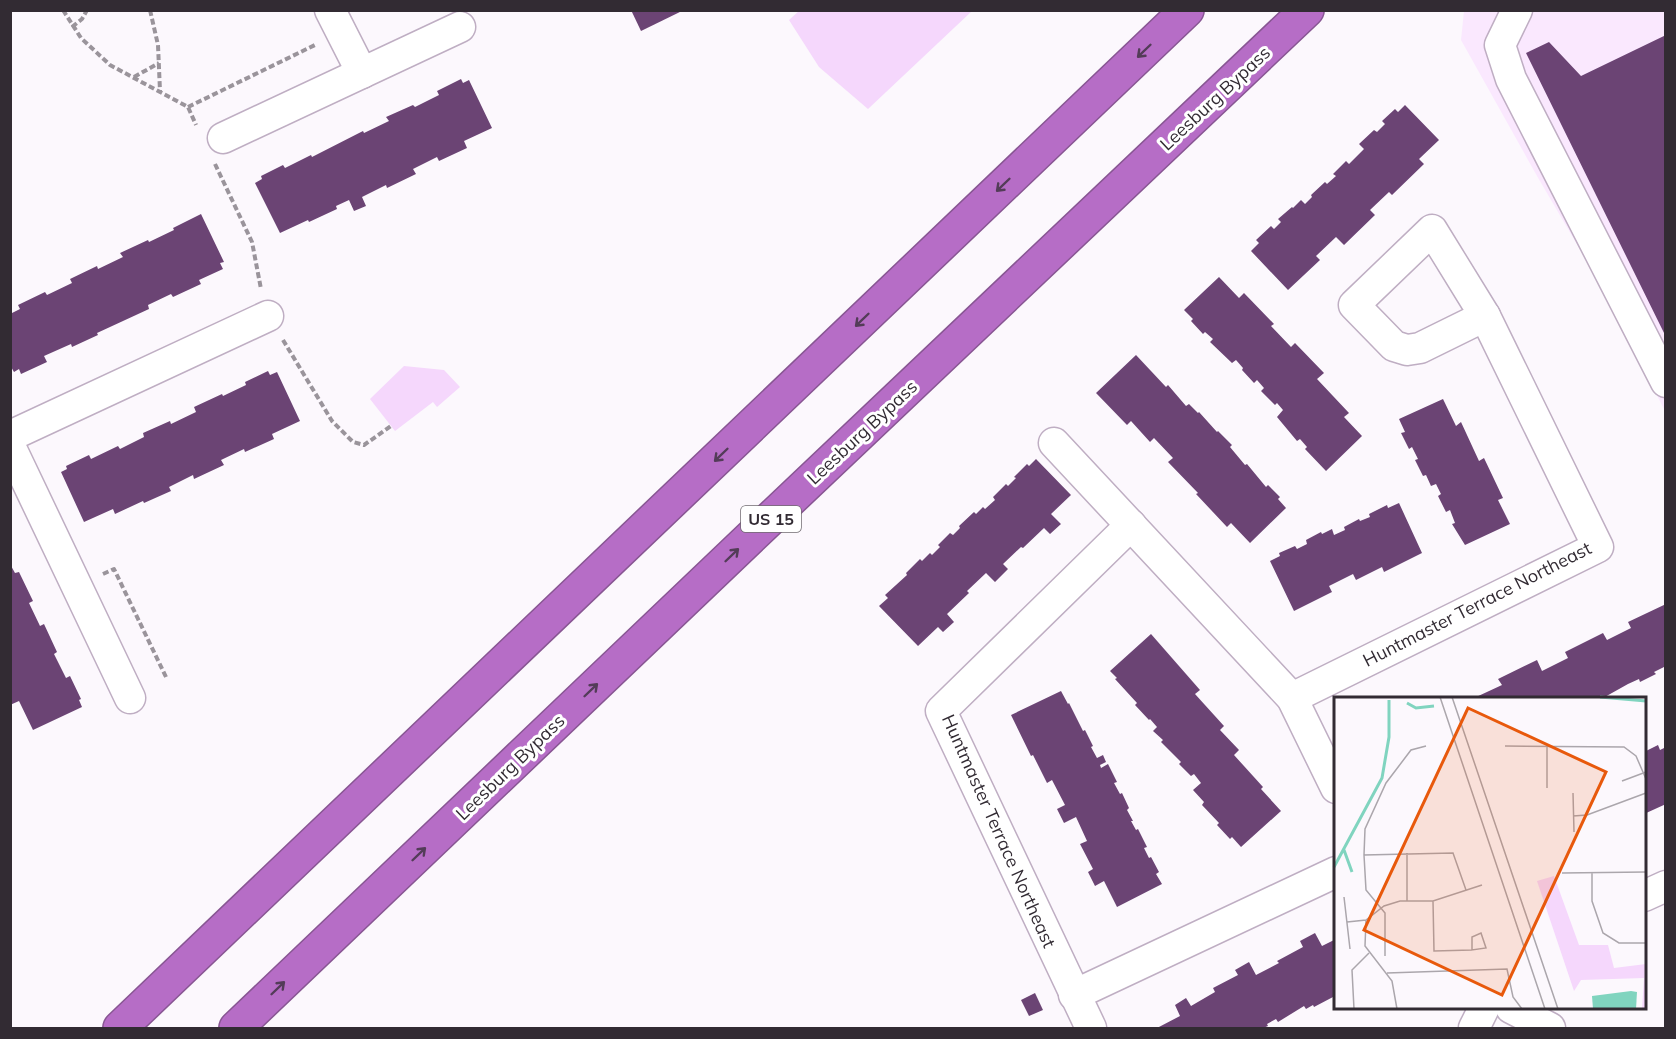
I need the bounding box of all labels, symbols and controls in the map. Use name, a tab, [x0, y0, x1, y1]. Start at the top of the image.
street label: Leesburg Bypass	[1155, 41, 1275, 155]
one-way arrow	[1137, 44, 1152, 58]
one-way arrow	[996, 178, 1011, 193]
one-way arrow	[855, 313, 870, 327]
street label: Leesburg Bypass	[802, 375, 922, 489]
one-way arrow	[714, 447, 729, 461]
road number: US 15	[741, 506, 801, 532]
street label: Huntmaster Terrace Northeast	[1359, 536, 1595, 672]
one-way arrow	[724, 548, 739, 563]
one-way arrow	[583, 683, 598, 697]
inset map	[1334, 697, 1646, 1009]
street label: Leesburg Bypass	[451, 709, 569, 825]
street label: Huntmaster Terrace Northeast	[937, 711, 1061, 951]
one-way arrow	[412, 846, 427, 861]
one-way arrow	[270, 981, 285, 995]

